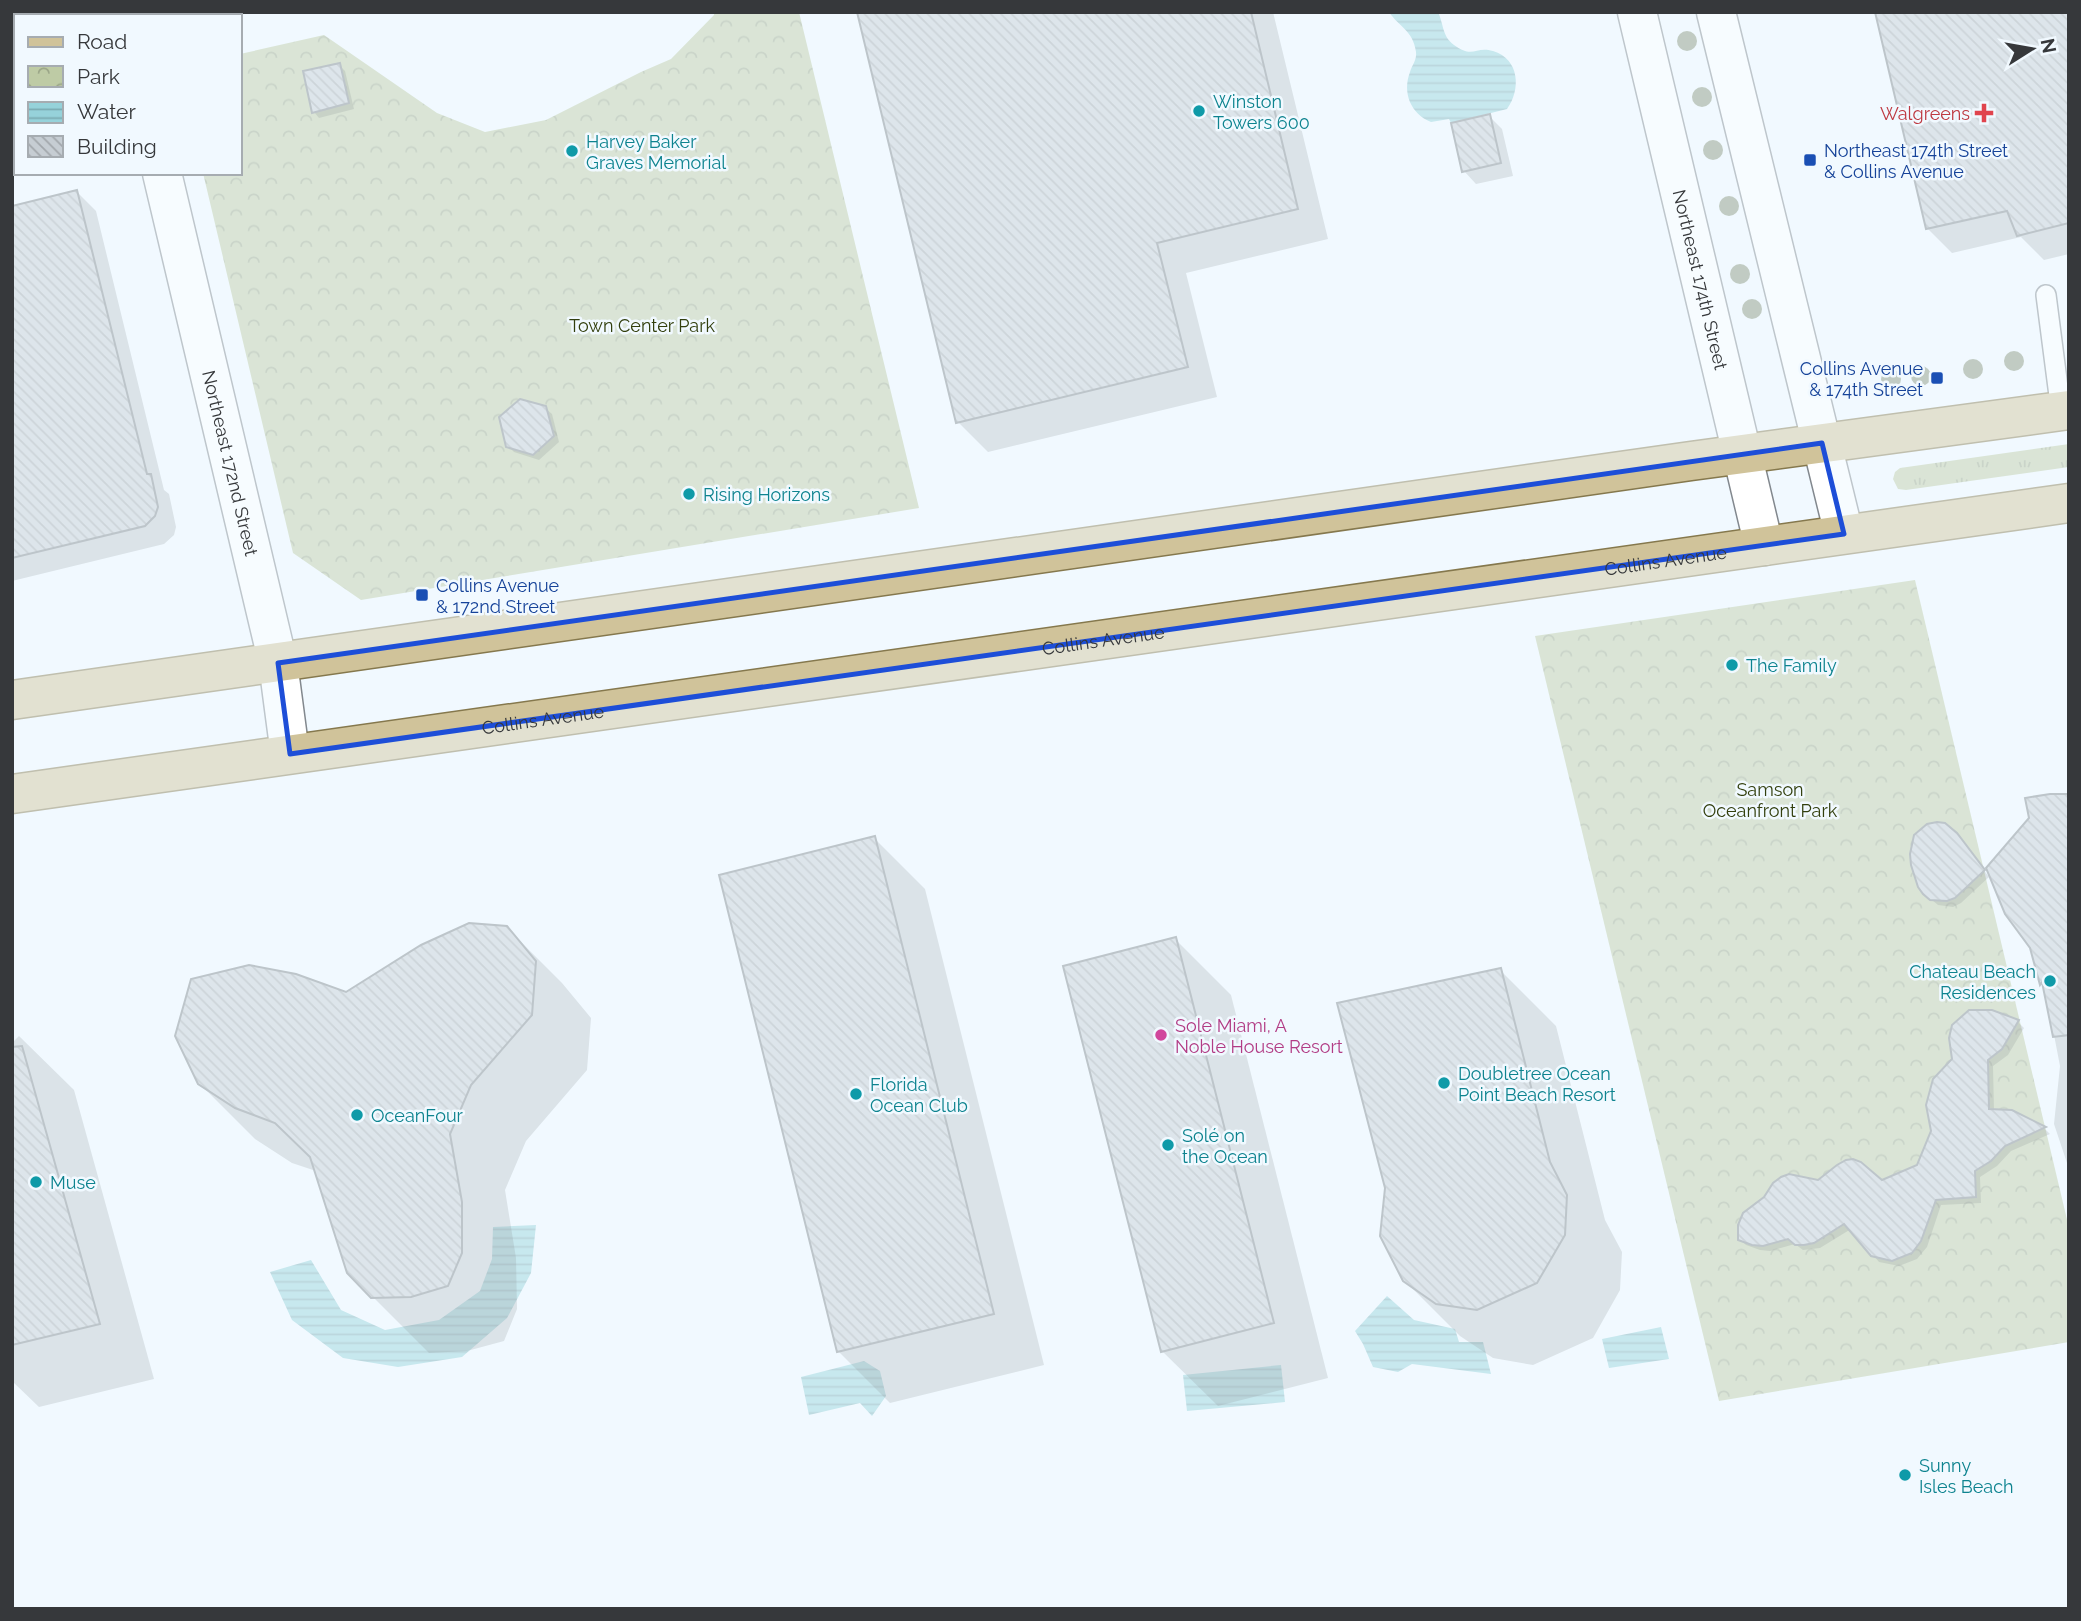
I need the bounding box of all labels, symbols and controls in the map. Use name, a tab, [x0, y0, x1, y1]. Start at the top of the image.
legend	[14, 14, 242, 175]
north arrow	[1997, 14, 2067, 84]
text: Road	[77, 29, 127, 54]
text: N	[2037, 37, 2061, 55]
text: Park	[77, 64, 120, 89]
place label: Winston Towers 600	[1213, 91, 1310, 133]
text: Water	[77, 99, 136, 124]
marker: Winston Towers 600	[1191, 103, 1207, 119]
place label: Walgreens	[1880, 103, 1970, 124]
marker: Walgreens	[1976, 105, 1992, 121]
place label: Harvey Baker Graves Memorial	[586, 131, 726, 173]
text: Building	[77, 134, 157, 159]
place label: Northeast 174th Street & Collins Avenue	[1824, 140, 2008, 182]
marker: Harvey Baker Graves Memorial	[564, 143, 580, 159]
marker: Northeast 174th Street & Collins Avenue	[1802, 152, 1818, 168]
street label: Northeast 174th Street	[1669, 187, 1732, 372]
park label: Town Center Park	[569, 315, 715, 336]
place label: Collins Avenue & 174th Street	[1800, 358, 1923, 400]
street label: Northeast 172nd Street	[199, 368, 263, 558]
marker: Collins Avenue & 174th Street	[1929, 370, 1945, 386]
place label: Rising Horizons	[703, 484, 830, 505]
marker: Rising Horizons	[681, 486, 697, 502]
street label: Collins Avenue	[1603, 541, 1728, 579]
place label: Collins Avenue & 172nd Street	[436, 575, 560, 617]
marker: Collins Avenue & 172nd Street	[414, 587, 430, 603]
street label: Collins Avenue	[1041, 621, 1166, 659]
place label: The Family	[1746, 655, 1837, 676]
marker: The Family	[1724, 657, 1740, 673]
street label: Collins Avenue	[480, 700, 606, 738]
park label: Samson Oceanfront Park	[1703, 779, 1838, 821]
place label: Chateau Beach Residences	[1909, 961, 2036, 1003]
marker: Chateau Beach Residences	[2042, 973, 2058, 989]
place label: Sole Miami, A Noble House Resort	[1175, 1015, 1343, 1057]
marker: Sole Miami, A Noble House Resort	[1153, 1027, 1169, 1043]
place label: Doubletree Ocean Point Beach Resort	[1458, 1063, 1616, 1105]
place label: Florida Ocean Club	[870, 1074, 968, 1116]
marker: Doubletree Ocean Point Beach Resort	[1436, 1075, 1452, 1091]
marker: Florida Ocean Club	[848, 1086, 864, 1102]
place label: OceanFour	[371, 1105, 464, 1126]
marker: OceanFour	[349, 1107, 365, 1123]
place label: Solé on the Ocean	[1182, 1125, 1268, 1167]
marker: Solé on the Ocean	[1160, 1137, 1176, 1153]
place label: Muse	[50, 1172, 96, 1193]
marker: Muse	[28, 1174, 44, 1190]
place label: Sunny Isles Beach	[1919, 1455, 2014, 1497]
marker: Sunny Isles Beach	[1897, 1467, 1913, 1483]

